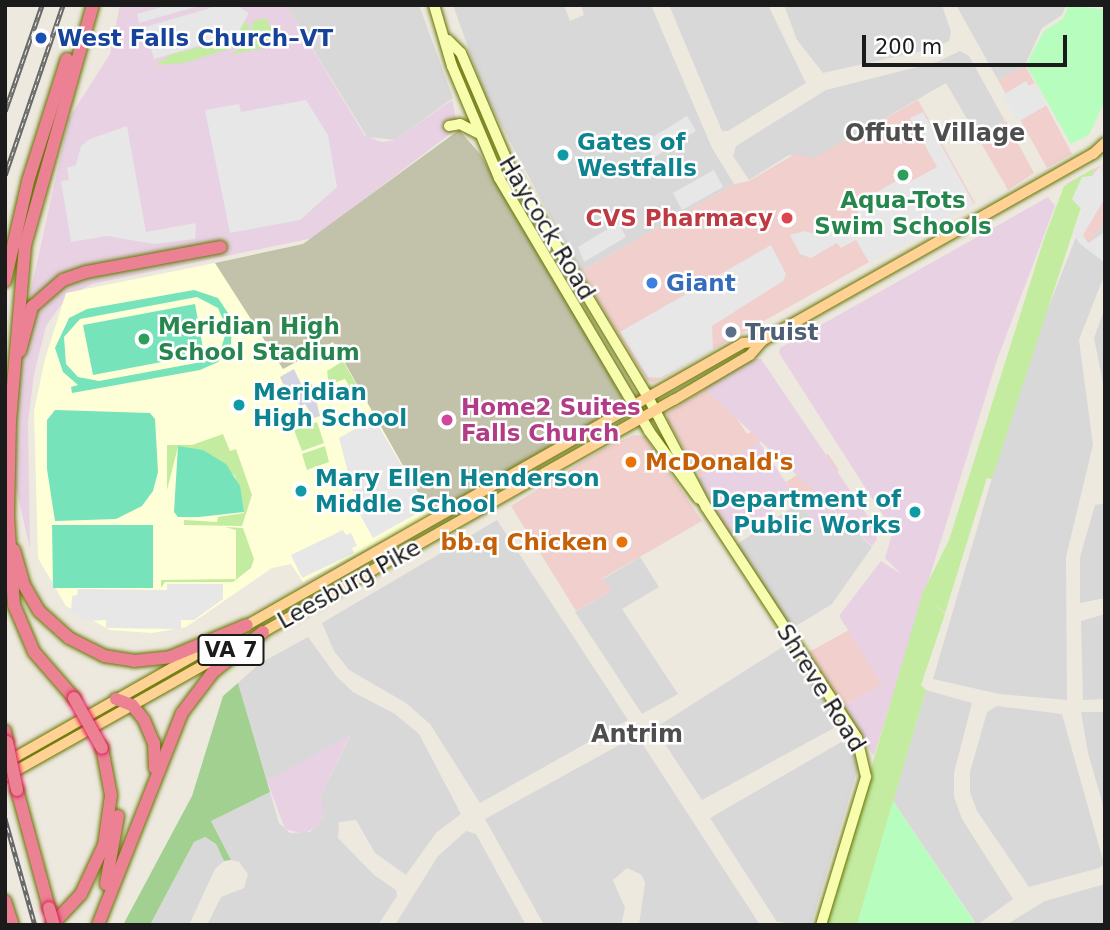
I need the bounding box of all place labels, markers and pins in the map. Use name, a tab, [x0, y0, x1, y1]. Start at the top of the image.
place label: West Falls Church–VT	[57, 24, 333, 52]
marker: West Falls Church–VT	[31, 28, 51, 48]
place label: Gates of Westfalls	[577, 128, 697, 182]
marker: Gates of Westfalls	[555, 147, 571, 163]
marker: Aqua-Tots Swim Schools	[895, 167, 911, 183]
place label: Aqua-Tots Swim Schools	[814, 186, 992, 240]
place label: CVS Pharmacy	[586, 204, 773, 232]
marker: CVS Pharmacy	[779, 210, 795, 226]
place label: Giant	[666, 269, 736, 297]
marker: Giant	[644, 275, 660, 291]
place label: Meridian High School Stadium	[158, 312, 360, 366]
place label: Truist	[745, 318, 818, 346]
marker: Truist	[723, 324, 739, 340]
marker: Meridian High School Stadium	[136, 331, 152, 347]
place label: Meridian High School	[253, 378, 407, 432]
place label: Home2 Suites Falls Church	[461, 393, 641, 447]
marker: Meridian High School	[231, 397, 247, 413]
marker: Home2 Suites Falls Church	[439, 412, 455, 428]
place label: McDonald's	[645, 448, 793, 476]
marker: McDonald's	[623, 454, 639, 470]
place label: Mary Ellen Henderson Middle School	[315, 464, 600, 518]
marker: Mary Ellen Henderson Middle School	[293, 483, 309, 499]
place label: Department of Public Works	[711, 485, 901, 539]
marker: Department of Public Works	[907, 504, 923, 520]
place label: bb.q Chicken	[440, 528, 608, 556]
marker: bb.q Chicken	[614, 534, 630, 550]

